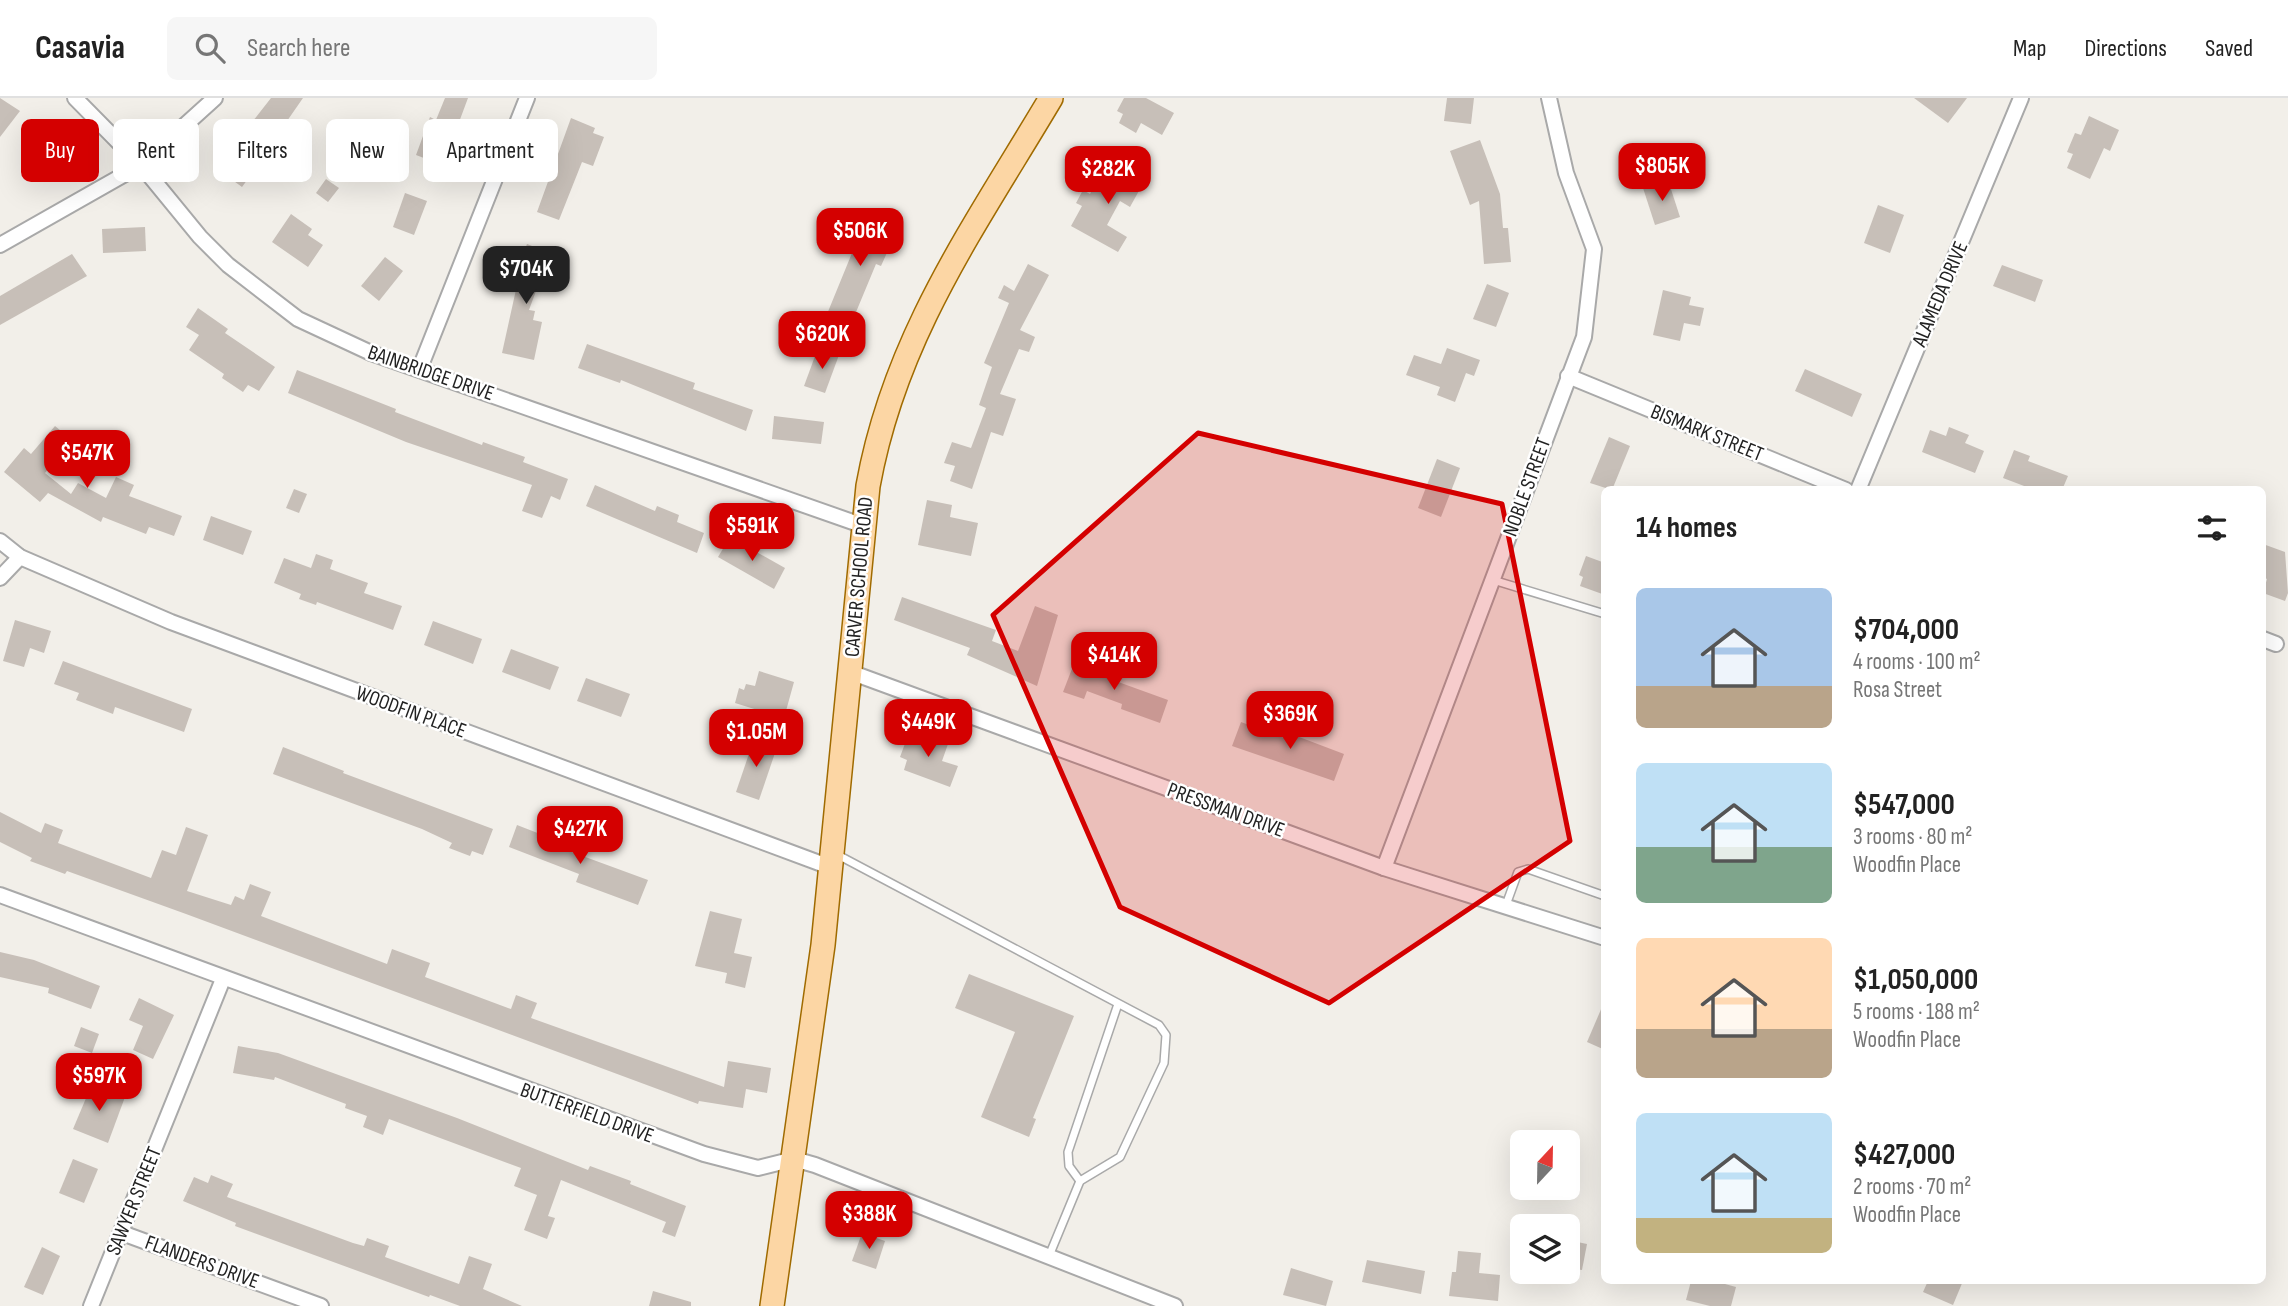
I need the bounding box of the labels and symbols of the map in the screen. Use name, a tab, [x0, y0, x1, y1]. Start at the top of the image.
pin: $805K	[1613, 144, 1711, 203]
pin: $282K	[1059, 146, 1157, 206]
pin: $506K	[811, 208, 909, 268]
street label: ALAMEDA DRIVE	[1906, 238, 1973, 351]
pin: $704K	[477, 246, 575, 306]
pin: $620K	[773, 312, 871, 371]
street label: BAINBRIDGE DRIVE	[365, 340, 497, 406]
street label: BISMARK STREET	[1647, 399, 1768, 467]
pin: $547K	[38, 430, 136, 490]
street label: NOBLE STREET	[1498, 434, 1557, 540]
street label: CARVER SCHOOL ROAD	[840, 496, 878, 658]
pin: $591K	[703, 504, 801, 563]
pin: $414K	[1065, 632, 1163, 692]
street label: WOODFIN PLACE	[352, 680, 470, 744]
pin: $369K	[1241, 692, 1339, 751]
pin: $449K	[879, 700, 977, 759]
pin: $1.05M	[699, 710, 813, 769]
street label: PRESSMAN DRIVE	[1164, 777, 1288, 843]
pin: $427K	[531, 806, 629, 866]
pin: $597K	[50, 1054, 148, 1113]
street label: BUTTERFIELD DRIVE	[517, 1077, 657, 1149]
north arrow	[1510, 1130, 1580, 1200]
street label: SAWYER STREET	[101, 1143, 167, 1259]
pin: $388K	[820, 1192, 918, 1251]
street label: FLANDERS DRIVE	[142, 1230, 262, 1294]

